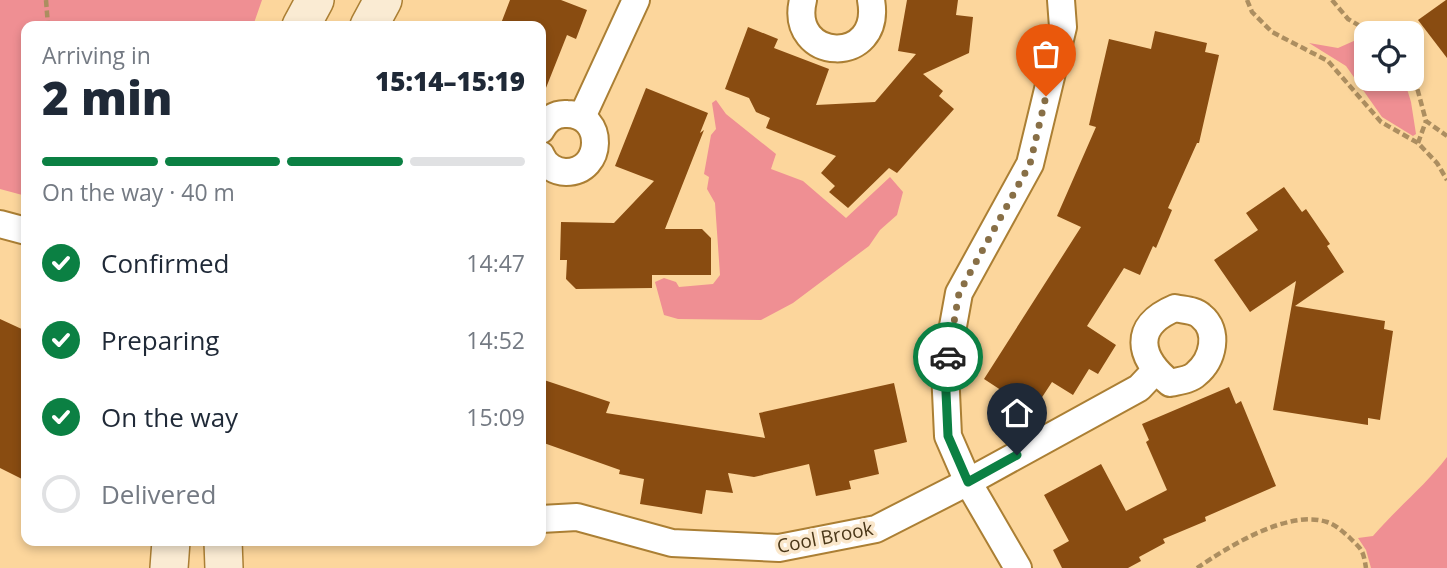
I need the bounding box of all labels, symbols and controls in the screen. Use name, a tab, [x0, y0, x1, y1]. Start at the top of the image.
map controls	[1354, 21, 1424, 91]
button: locate	[1354, 21, 1424, 91]
pin	[1016, 24, 1076, 96]
icon: bag	[1027, 35, 1065, 73]
text: Arriving in	[42, 39, 151, 71]
text: 15:14–15:19	[375, 63, 525, 99]
text: 2 min	[42, 66, 173, 128]
text: On the way · 40 m	[42, 176, 235, 208]
icon: check	[42, 244, 80, 282]
text: Confirmed	[101, 245, 229, 281]
text: 14:47	[466, 247, 525, 279]
icon: check	[42, 321, 80, 359]
text: Preparing	[101, 322, 219, 358]
courier	[913, 322, 983, 392]
text: 14:52	[466, 324, 525, 356]
icon: car	[929, 338, 967, 376]
pin	[987, 383, 1047, 455]
icon: home	[998, 394, 1036, 432]
icon: check	[42, 398, 80, 436]
text: On the way	[101, 399, 238, 435]
text: 15:09	[466, 401, 525, 433]
text: Delivered	[101, 476, 216, 512]
street label: Cool Brook	[775, 515, 875, 559]

